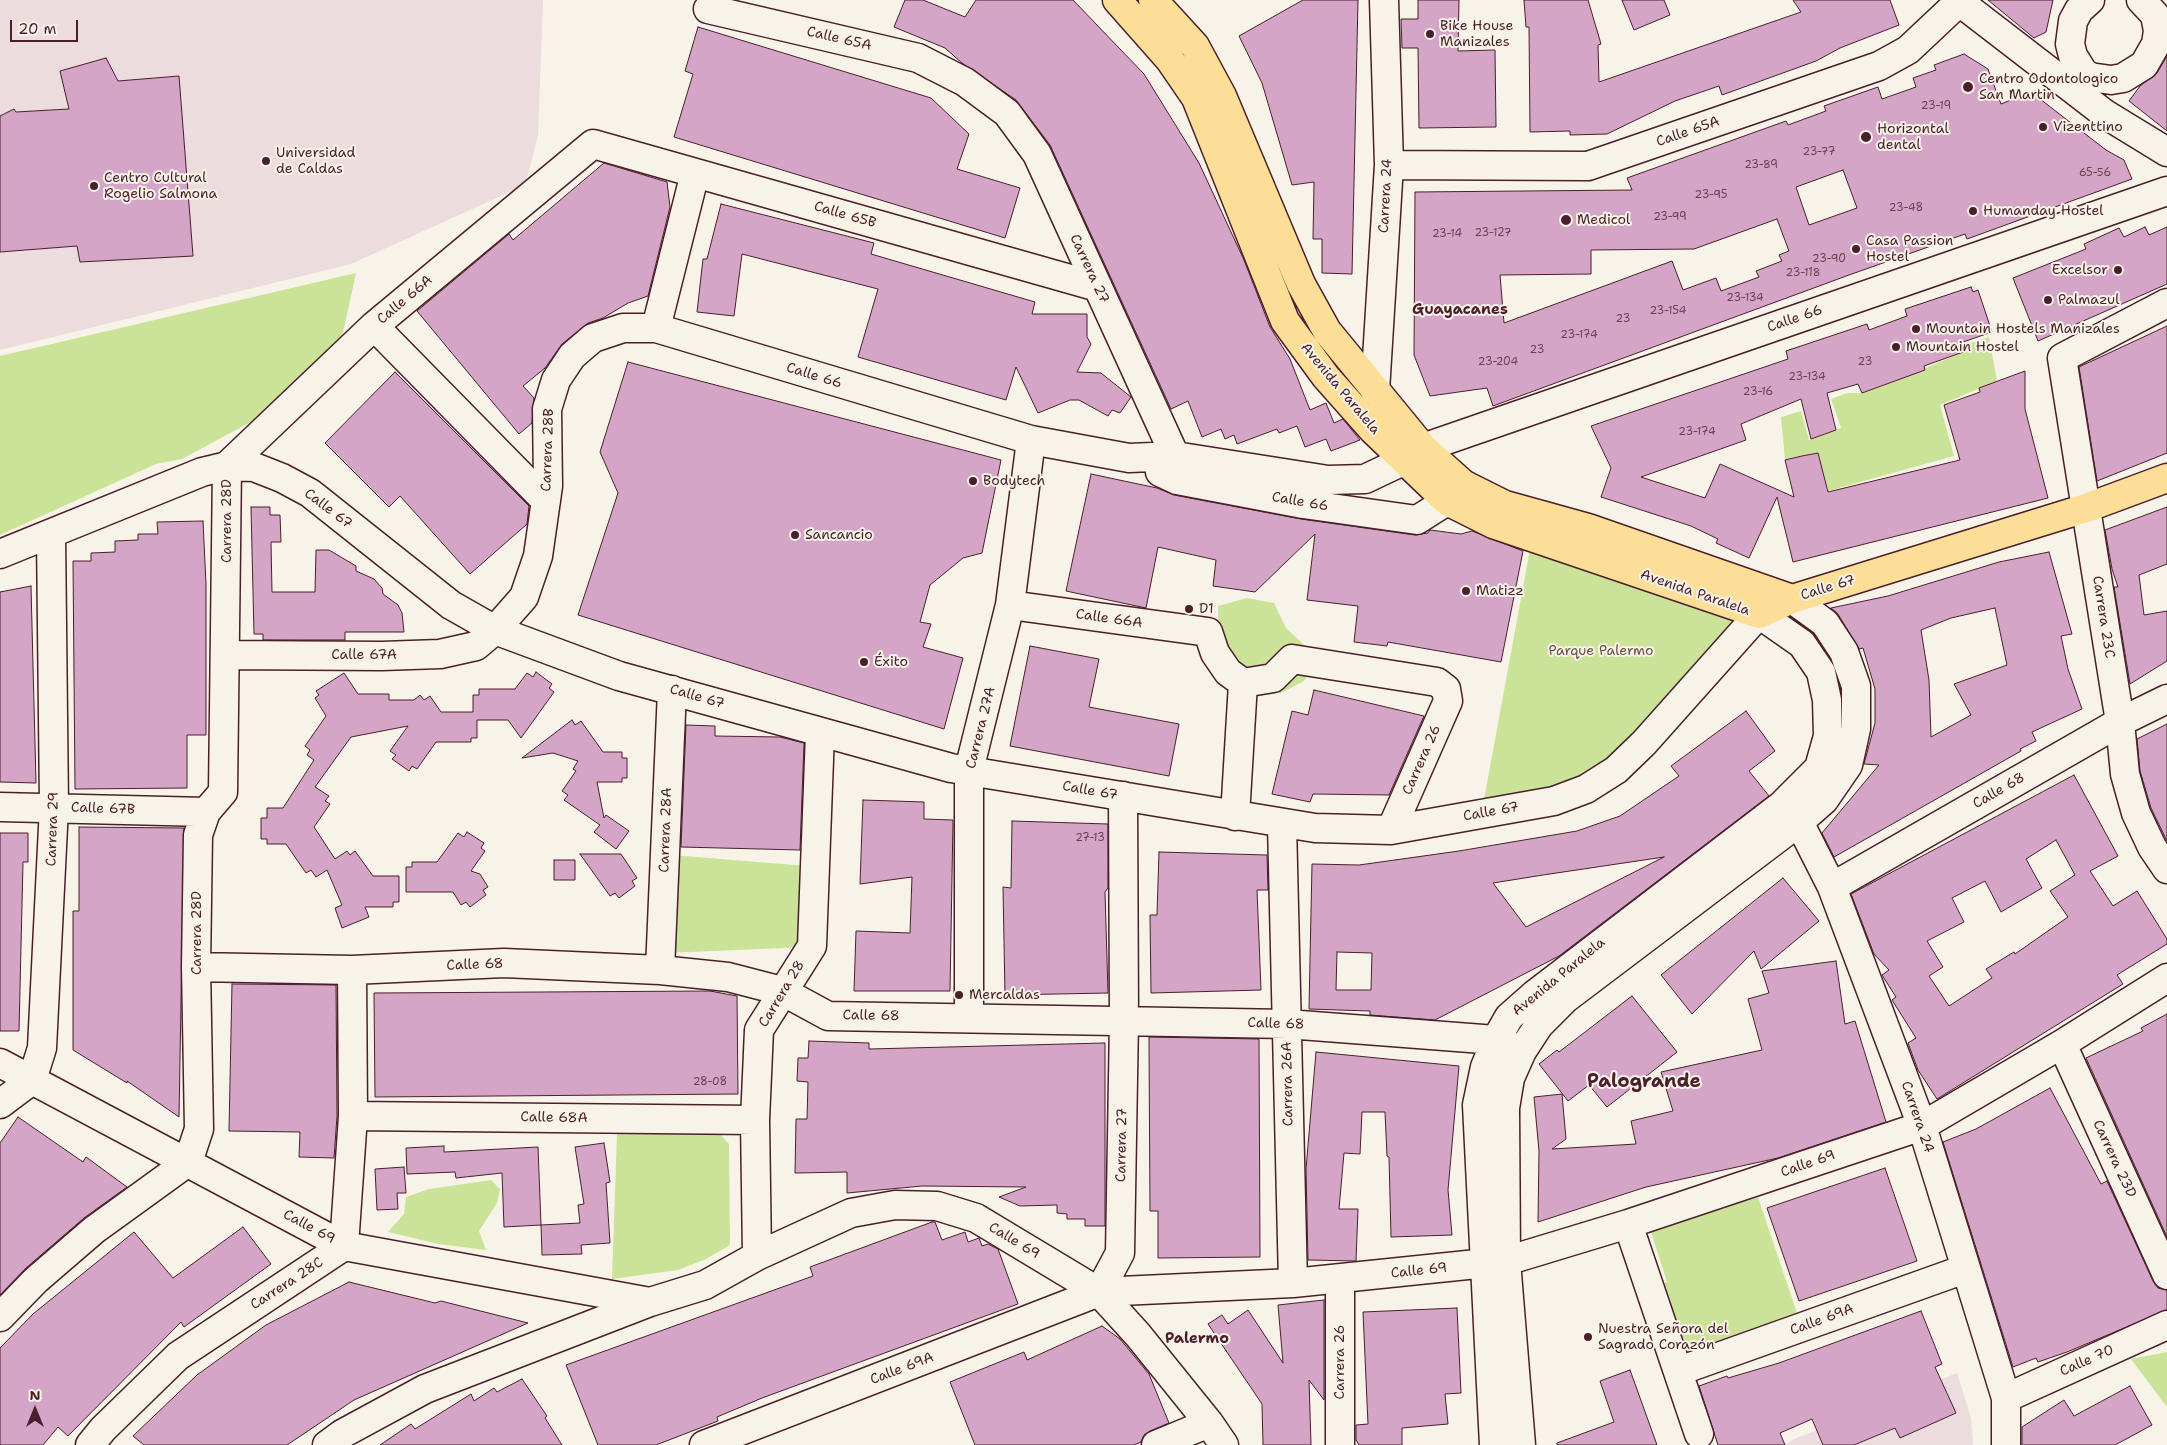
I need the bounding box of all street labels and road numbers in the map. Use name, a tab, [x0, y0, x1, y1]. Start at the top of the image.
street label: Calle 65A	[805, 23, 873, 55]
street label: Calle 65A	[1654, 113, 1722, 151]
street label: Carrera 24	[1376, 158, 1396, 234]
street label: Calle 65B	[812, 198, 878, 232]
street label: Carrera 27	[1066, 232, 1112, 306]
street label: Calle 66A	[374, 272, 436, 328]
street label: Calle 66	[1765, 302, 1825, 336]
street label: Avenida Paralela	[1297, 340, 1383, 438]
street label: Calle 66	[784, 360, 844, 392]
street label: Carrera 28B	[538, 408, 558, 492]
street label: Carrera 28D	[219, 479, 235, 563]
street label: Calle 67	[301, 485, 355, 533]
street label: Calle 66	[1270, 489, 1330, 515]
street label: Avenida Paralela	[1638, 566, 1752, 620]
street label: Calle 67	[1799, 572, 1857, 604]
street label: Carrera 23C	[2088, 575, 2118, 659]
street label: Calle 66A	[1075, 606, 1143, 632]
street label: Calle 67A	[331, 647, 397, 663]
street label: Calle 67	[668, 681, 726, 713]
street label: Carrera 27A	[963, 685, 999, 771]
street label: Carrera 26	[1399, 722, 1445, 798]
street label: Calle 68	[1970, 769, 2028, 813]
street label: Calle 67	[1061, 778, 1119, 804]
street label: Carrera 28A	[656, 787, 676, 873]
street label: Carrera 29	[43, 791, 63, 867]
street label: Calle 67B	[71, 799, 135, 819]
street label: Calle 67	[1462, 799, 1520, 825]
street label: Carrera 28D	[189, 891, 205, 975]
street label: Avenida Paralela	[1509, 934, 1609, 1020]
street label: Calle 68	[446, 956, 504, 974]
street label: Carrera 28	[756, 958, 808, 1030]
street label: Calle 68	[842, 1007, 900, 1025]
street label: Calle 68	[1247, 1015, 1305, 1033]
street label: Carrera 26A	[1279, 1042, 1297, 1126]
street label: Carrera 24	[1897, 1079, 1937, 1155]
street label: Carrera 27	[1113, 1108, 1131, 1182]
street label: Calle 68A	[520, 1109, 588, 1127]
street label: Carrera 23D	[2089, 1118, 2139, 1200]
street label: Calle 69	[1779, 1147, 1837, 1181]
street label: Calle 69	[280, 1206, 338, 1248]
street label: Calle 69	[985, 1219, 1043, 1263]
street label: Carrera 28C	[247, 1254, 327, 1314]
street label: Calle 69	[1390, 1260, 1448, 1282]
street label: Calle 69A	[1788, 1301, 1856, 1339]
street label: Carrera 26	[1332, 1325, 1348, 1399]
street label: Calle 70	[2057, 1342, 2117, 1380]
street label: Calle 69A	[868, 1349, 936, 1389]

